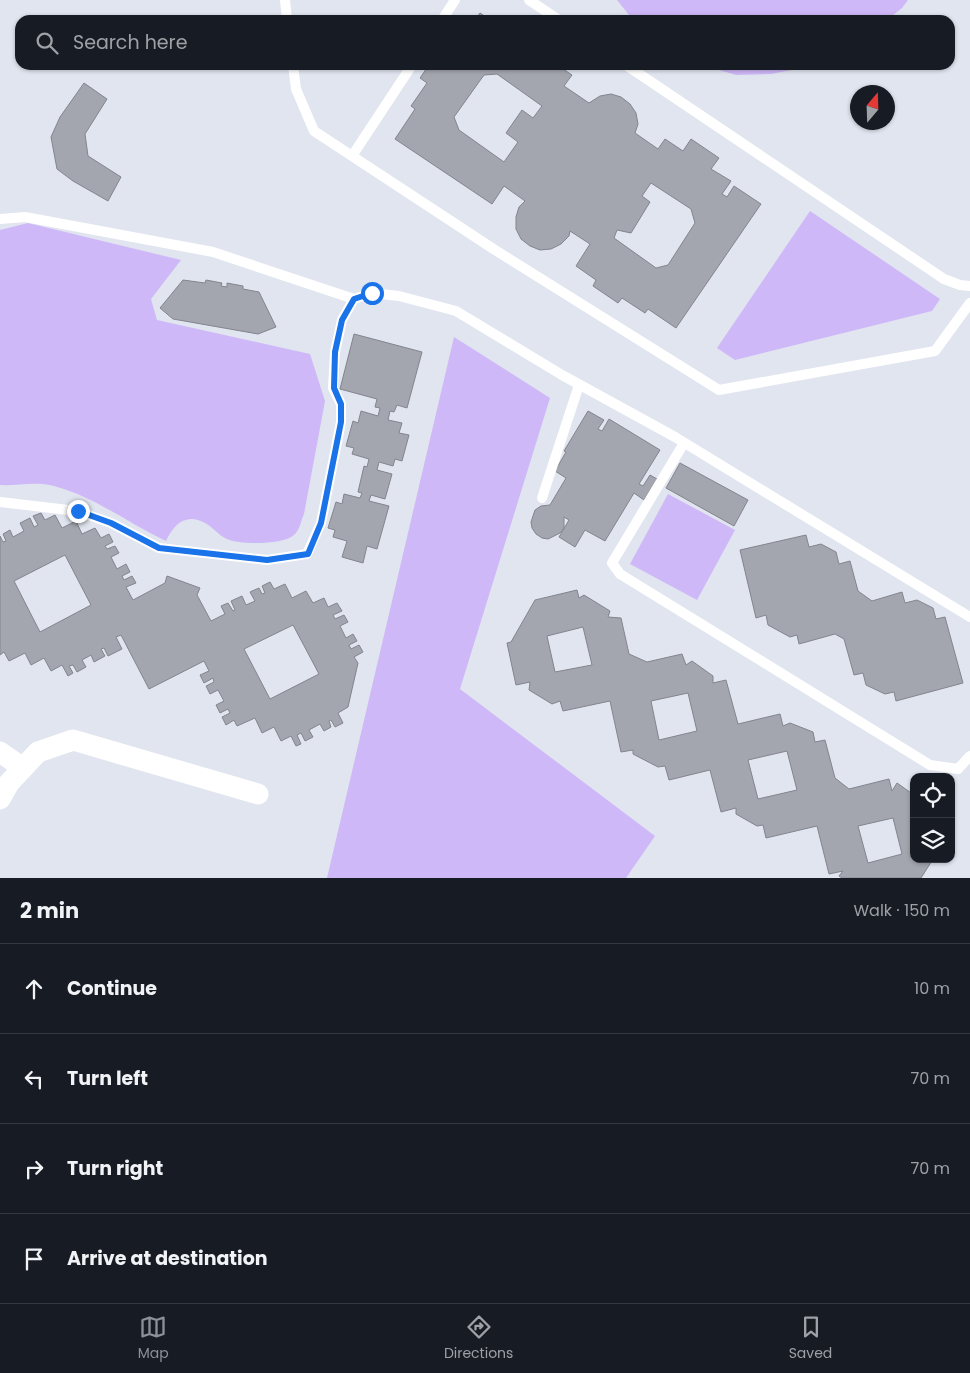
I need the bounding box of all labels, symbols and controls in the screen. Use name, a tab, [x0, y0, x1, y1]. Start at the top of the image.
search box	[15, 15, 955, 70]
icon: search	[33, 29, 61, 57]
text: Search here	[73, 29, 187, 56]
north arrow	[850, 85, 895, 130]
route start	[361, 282, 384, 305]
route end	[67, 500, 90, 523]
map controls	[910, 773, 955, 863]
button: locate	[910, 773, 955, 818]
button: layers	[910, 818, 955, 863]
text: 2 min	[20, 896, 79, 925]
text: Walk · 150 m	[853, 899, 950, 922]
icon: ahead	[20, 975, 48, 1003]
text: Continue	[67, 975, 157, 1002]
text: 10 m	[914, 977, 950, 1000]
icon: left	[20, 1065, 48, 1093]
text: Turn left	[67, 1065, 148, 1092]
text: 70 m	[910, 1067, 950, 1090]
icon: right	[20, 1155, 48, 1183]
text: Turn right	[67, 1155, 163, 1182]
text: 70 m	[910, 1157, 950, 1180]
icon: arrive	[20, 1245, 48, 1273]
text: Arrive at destination	[67, 1245, 268, 1272]
tab: Map	[138, 1313, 169, 1364]
tab: Directions	[444, 1313, 513, 1364]
tab: Saved	[789, 1313, 832, 1364]

